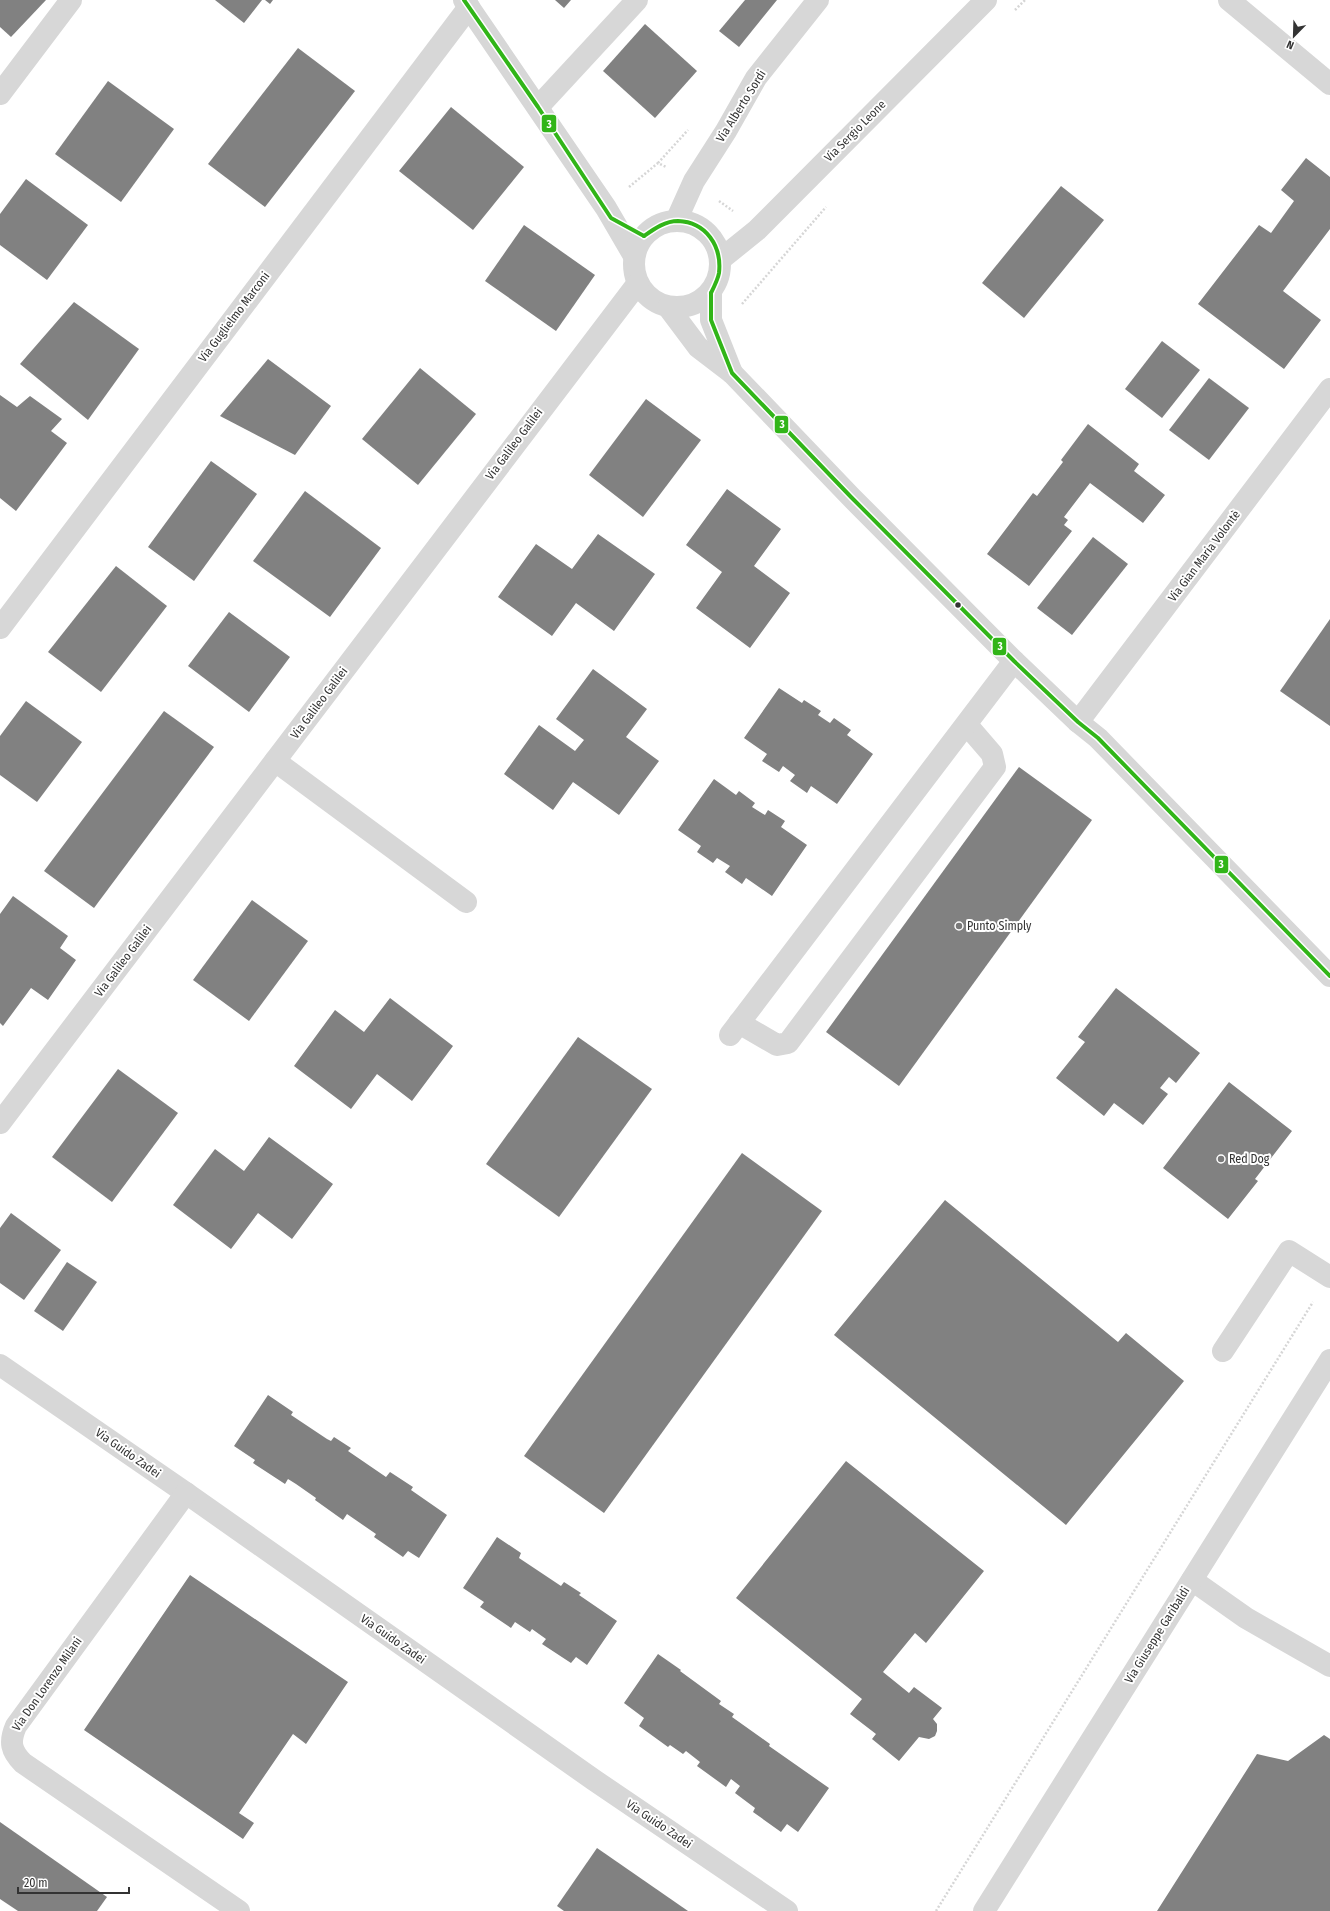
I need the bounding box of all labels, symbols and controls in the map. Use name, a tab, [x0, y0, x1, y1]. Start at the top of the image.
north arrow	[1274, 16, 1314, 56]
text: N	[1285, 37, 1296, 52]
street label: Via Alberto Sordi	[713, 67, 769, 145]
street label: Via Sergio Leone	[821, 97, 889, 165]
line badge: 3	[541, 114, 557, 133]
text: 3	[545, 118, 552, 131]
street label: Via Guglielmo Marconi	[196, 269, 272, 365]
street label: Via Galileo Galilei	[483, 406, 545, 482]
line badge: 3	[774, 415, 789, 434]
text: 3	[778, 418, 785, 431]
street label: Via Gian Maria Volontè	[1165, 508, 1243, 604]
unlabelled marker	[953, 600, 963, 610]
line badge: 3	[992, 637, 1007, 656]
text: 3	[996, 640, 1003, 653]
street label: Via Galileo Galilei	[288, 665, 350, 741]
line badge: 3	[1214, 855, 1229, 874]
text: 3	[1217, 858, 1224, 871]
place label: Punto Simply	[967, 919, 1032, 933]
marker: Punto Simply	[954, 921, 964, 931]
street label: Via Galileo Galilei	[92, 923, 154, 999]
place label: Red Dog	[1229, 1152, 1270, 1166]
marker: Red Dog	[1216, 1154, 1226, 1164]
street label: Via Guido Zadei	[93, 1425, 163, 1481]
street label: Via Giuseppe Garibaldi	[1122, 1584, 1192, 1686]
street label: Via Guido Zadei	[358, 1611, 428, 1667]
street label: Via Don Lorenzo Milani	[9, 1634, 85, 1734]
street label: Via Guido Zadei	[623, 1797, 695, 1851]
scale bar	[18, 1869, 129, 1895]
text: 20 m	[24, 1876, 48, 1890]

